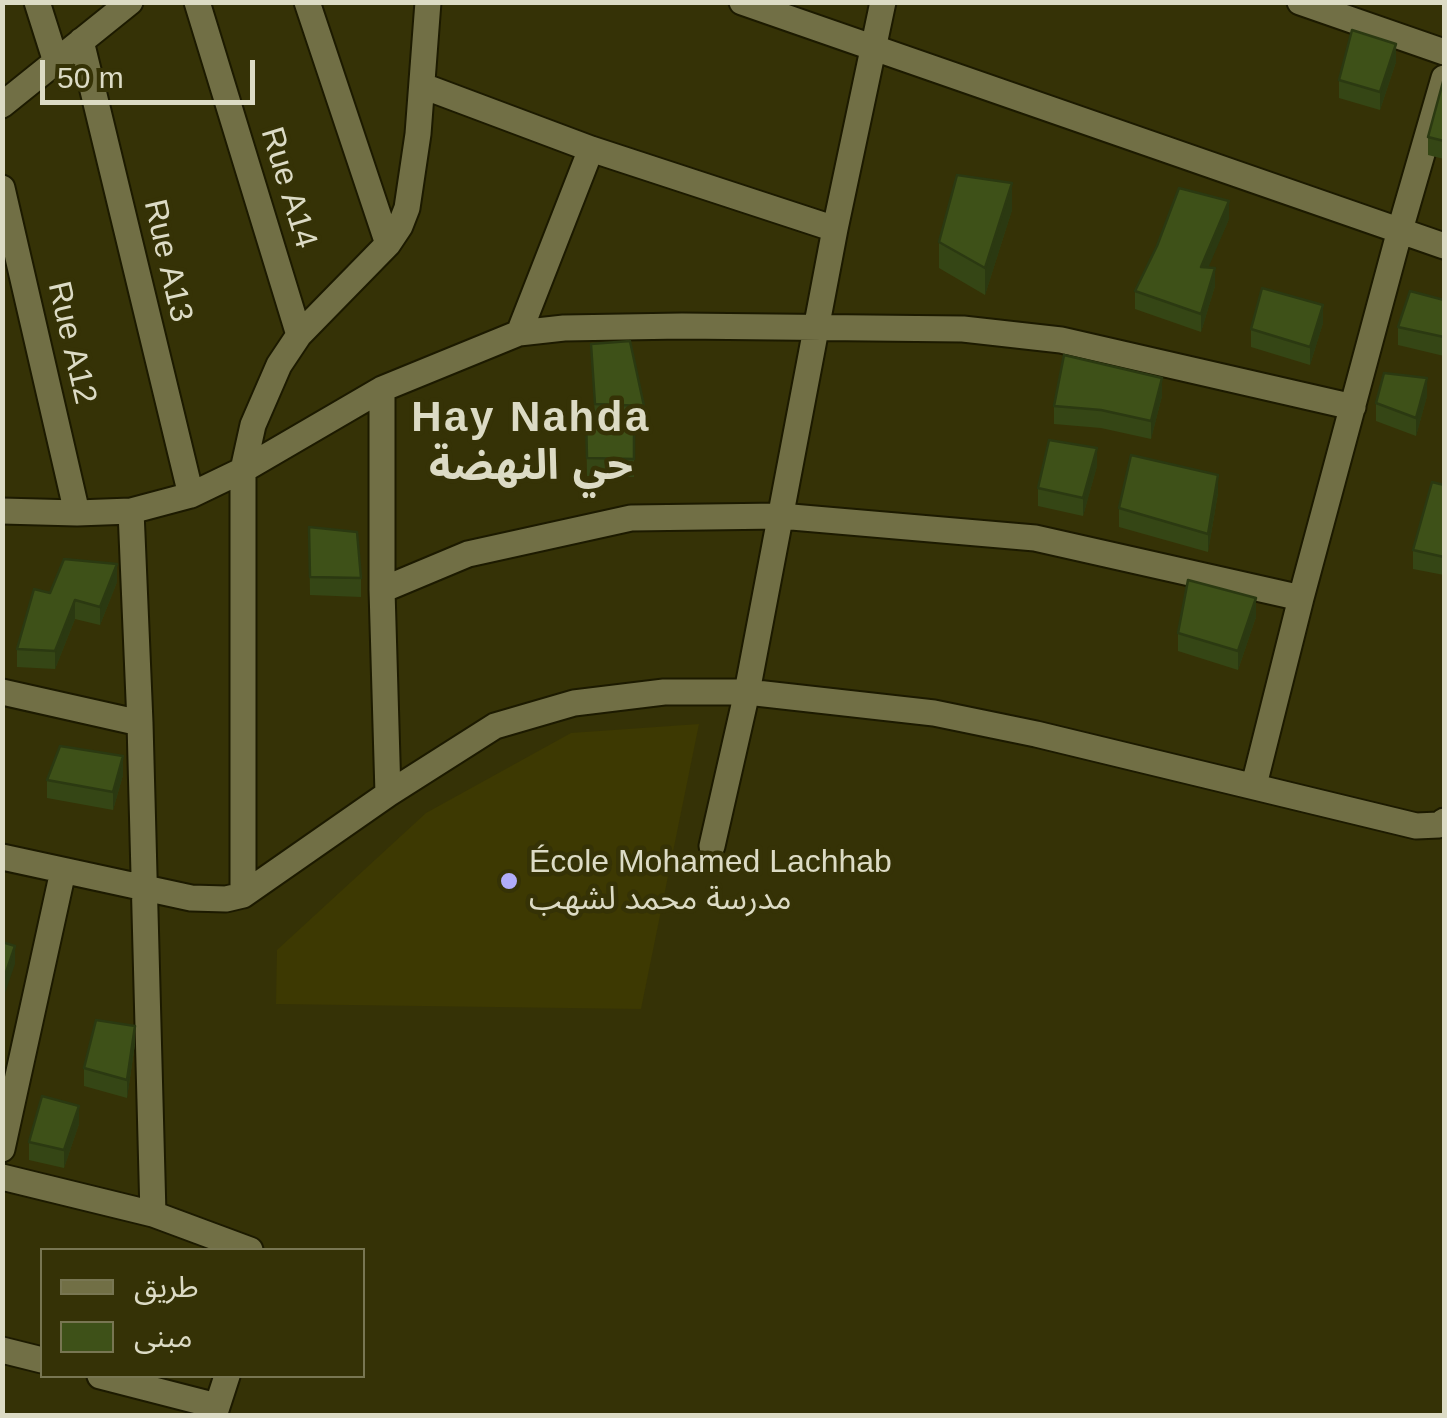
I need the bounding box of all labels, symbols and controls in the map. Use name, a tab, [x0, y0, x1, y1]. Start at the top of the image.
scale bar	[45, 40, 260, 102]
text: 50 m	[57, 61, 124, 94]
street label: Rue A14	[251, 123, 325, 253]
street label: Rue A13	[134, 196, 200, 326]
street label: Rue A12	[38, 278, 104, 408]
district label: Hay Nahda حي النهضة	[411, 394, 651, 492]
place label: École Mohamed Lachhab مدرسة محمد لشهب	[529, 844, 892, 919]
marker: École Mohamed Lachhab مدرسة محمد لشهب	[498, 870, 520, 892]
legend	[40, 1248, 365, 1378]
text: طريق	[134, 1270, 199, 1303]
text: مبنى	[134, 1320, 192, 1353]

